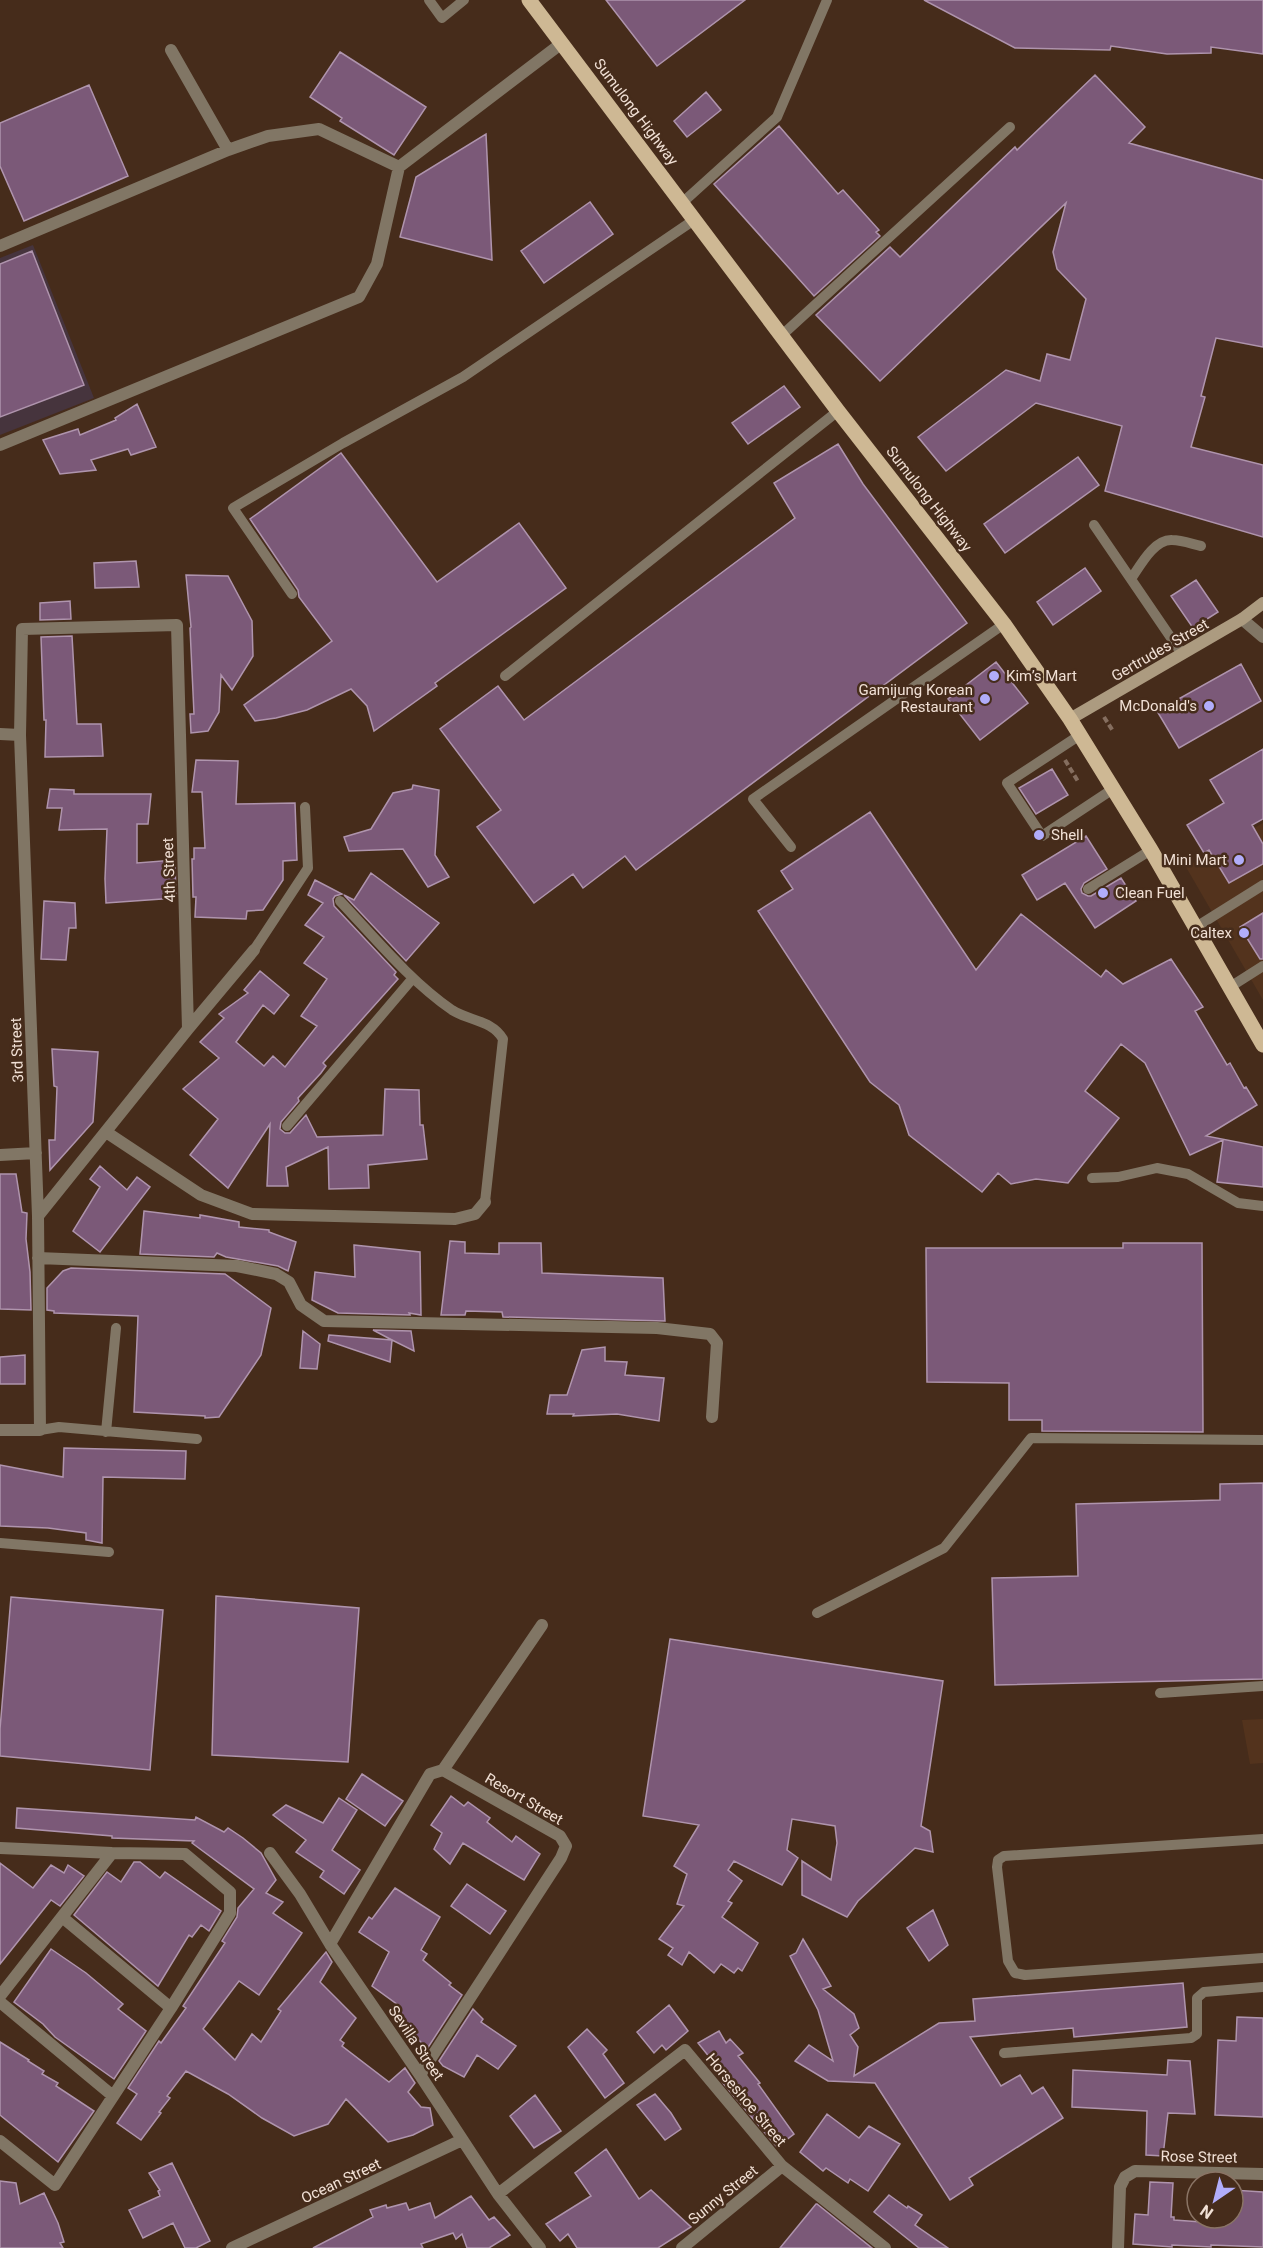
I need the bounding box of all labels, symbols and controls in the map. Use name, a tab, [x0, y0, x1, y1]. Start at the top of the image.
street label: Sumulong Highway	[590, 55, 682, 169]
street label: Sumulong Highway	[882, 443, 976, 555]
street label: Gertrudes Street	[1108, 615, 1212, 685]
place label: Kim’s Mart	[1006, 667, 1077, 685]
marker: Kim’s Mart	[987, 669, 1001, 683]
place label: Gamijung Korean Restaurant	[858, 681, 973, 716]
marker: Gamijung Korean Restaurant	[978, 692, 992, 706]
place label: McDonald's	[1119, 697, 1197, 715]
marker: McDonald's	[1202, 699, 1216, 713]
place label: Shell	[1051, 826, 1083, 844]
marker: Shell	[1032, 828, 1046, 842]
street label: 4th Street	[159, 837, 179, 903]
place label: Mini Mart	[1163, 851, 1227, 869]
marker: Mini Mart	[1232, 853, 1246, 867]
place label: Clean Fuel	[1115, 884, 1185, 902]
marker: Clean Fuel	[1096, 886, 1110, 900]
place label: Caltex	[1190, 924, 1233, 942]
marker: Caltex	[1237, 926, 1251, 940]
street label: 3rd Street	[7, 1017, 27, 1083]
street label: Resort Street	[482, 1769, 566, 1829]
street label: Sevilla Street	[384, 2002, 448, 2084]
street label: Horseshoe Street	[702, 2050, 790, 2150]
street label: Rose Street	[1160, 2147, 1238, 2167]
street label: Ocean Street	[298, 2155, 384, 2207]
street label: Sunny Street	[685, 2161, 761, 2228]
north arrow	[1185, 2170, 1245, 2230]
text: N	[1197, 2201, 1217, 2223]

